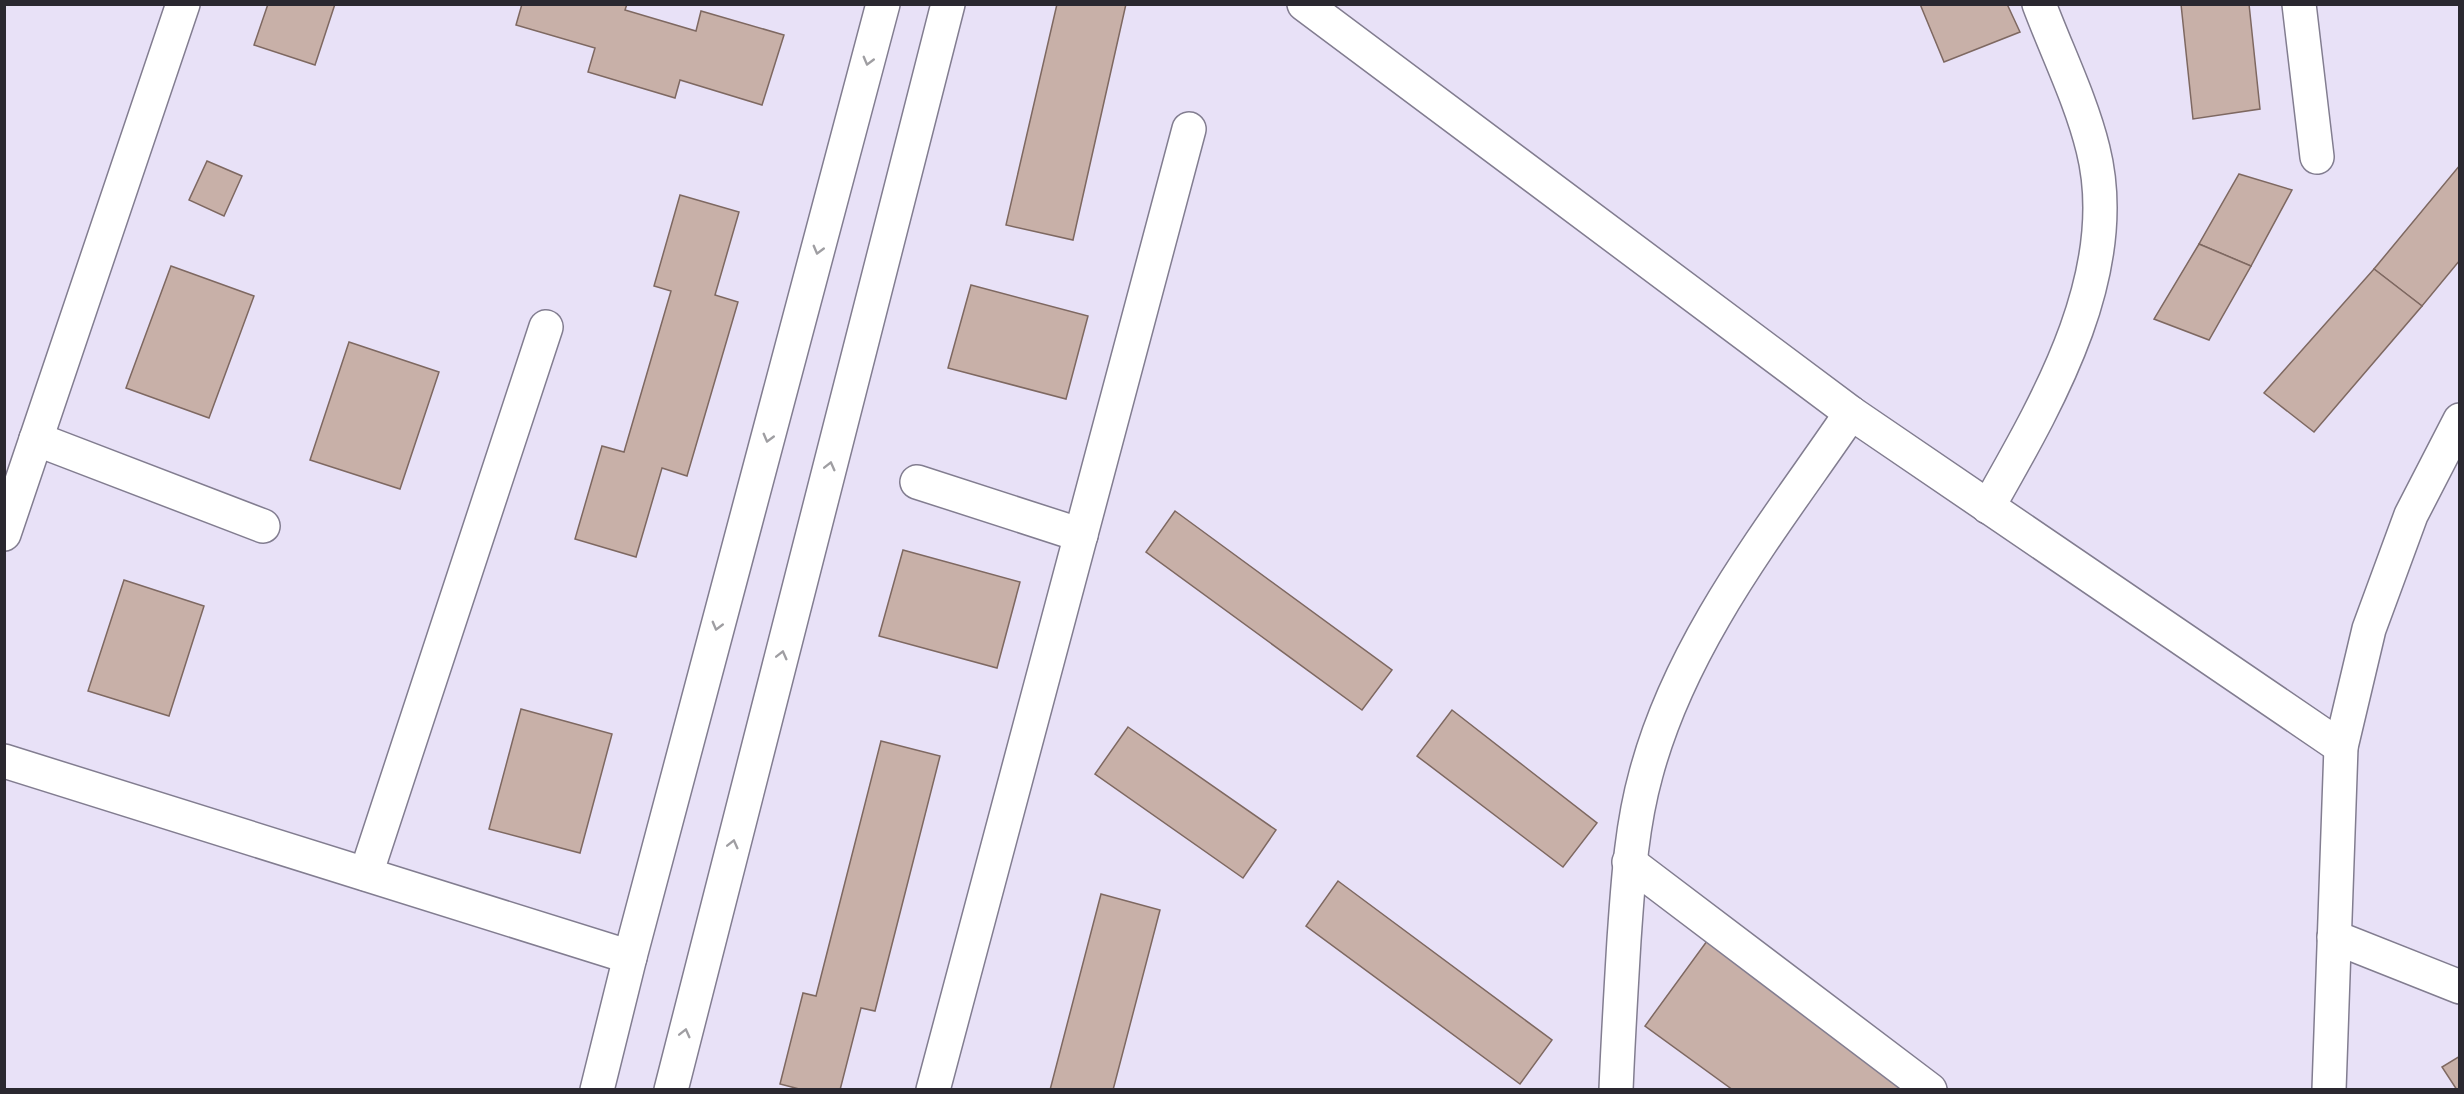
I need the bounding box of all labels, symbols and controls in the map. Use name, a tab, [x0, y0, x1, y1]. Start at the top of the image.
one-way arrow	[862, 56, 875, 66]
one-way arrow	[812, 244, 825, 254]
one-way arrow	[762, 433, 775, 443]
one-way arrow	[822, 461, 835, 471]
one-way arrow	[712, 621, 725, 631]
one-way arrow	[774, 650, 787, 660]
one-way arrow	[726, 839, 739, 849]
one-way arrow	[678, 1028, 691, 1038]

